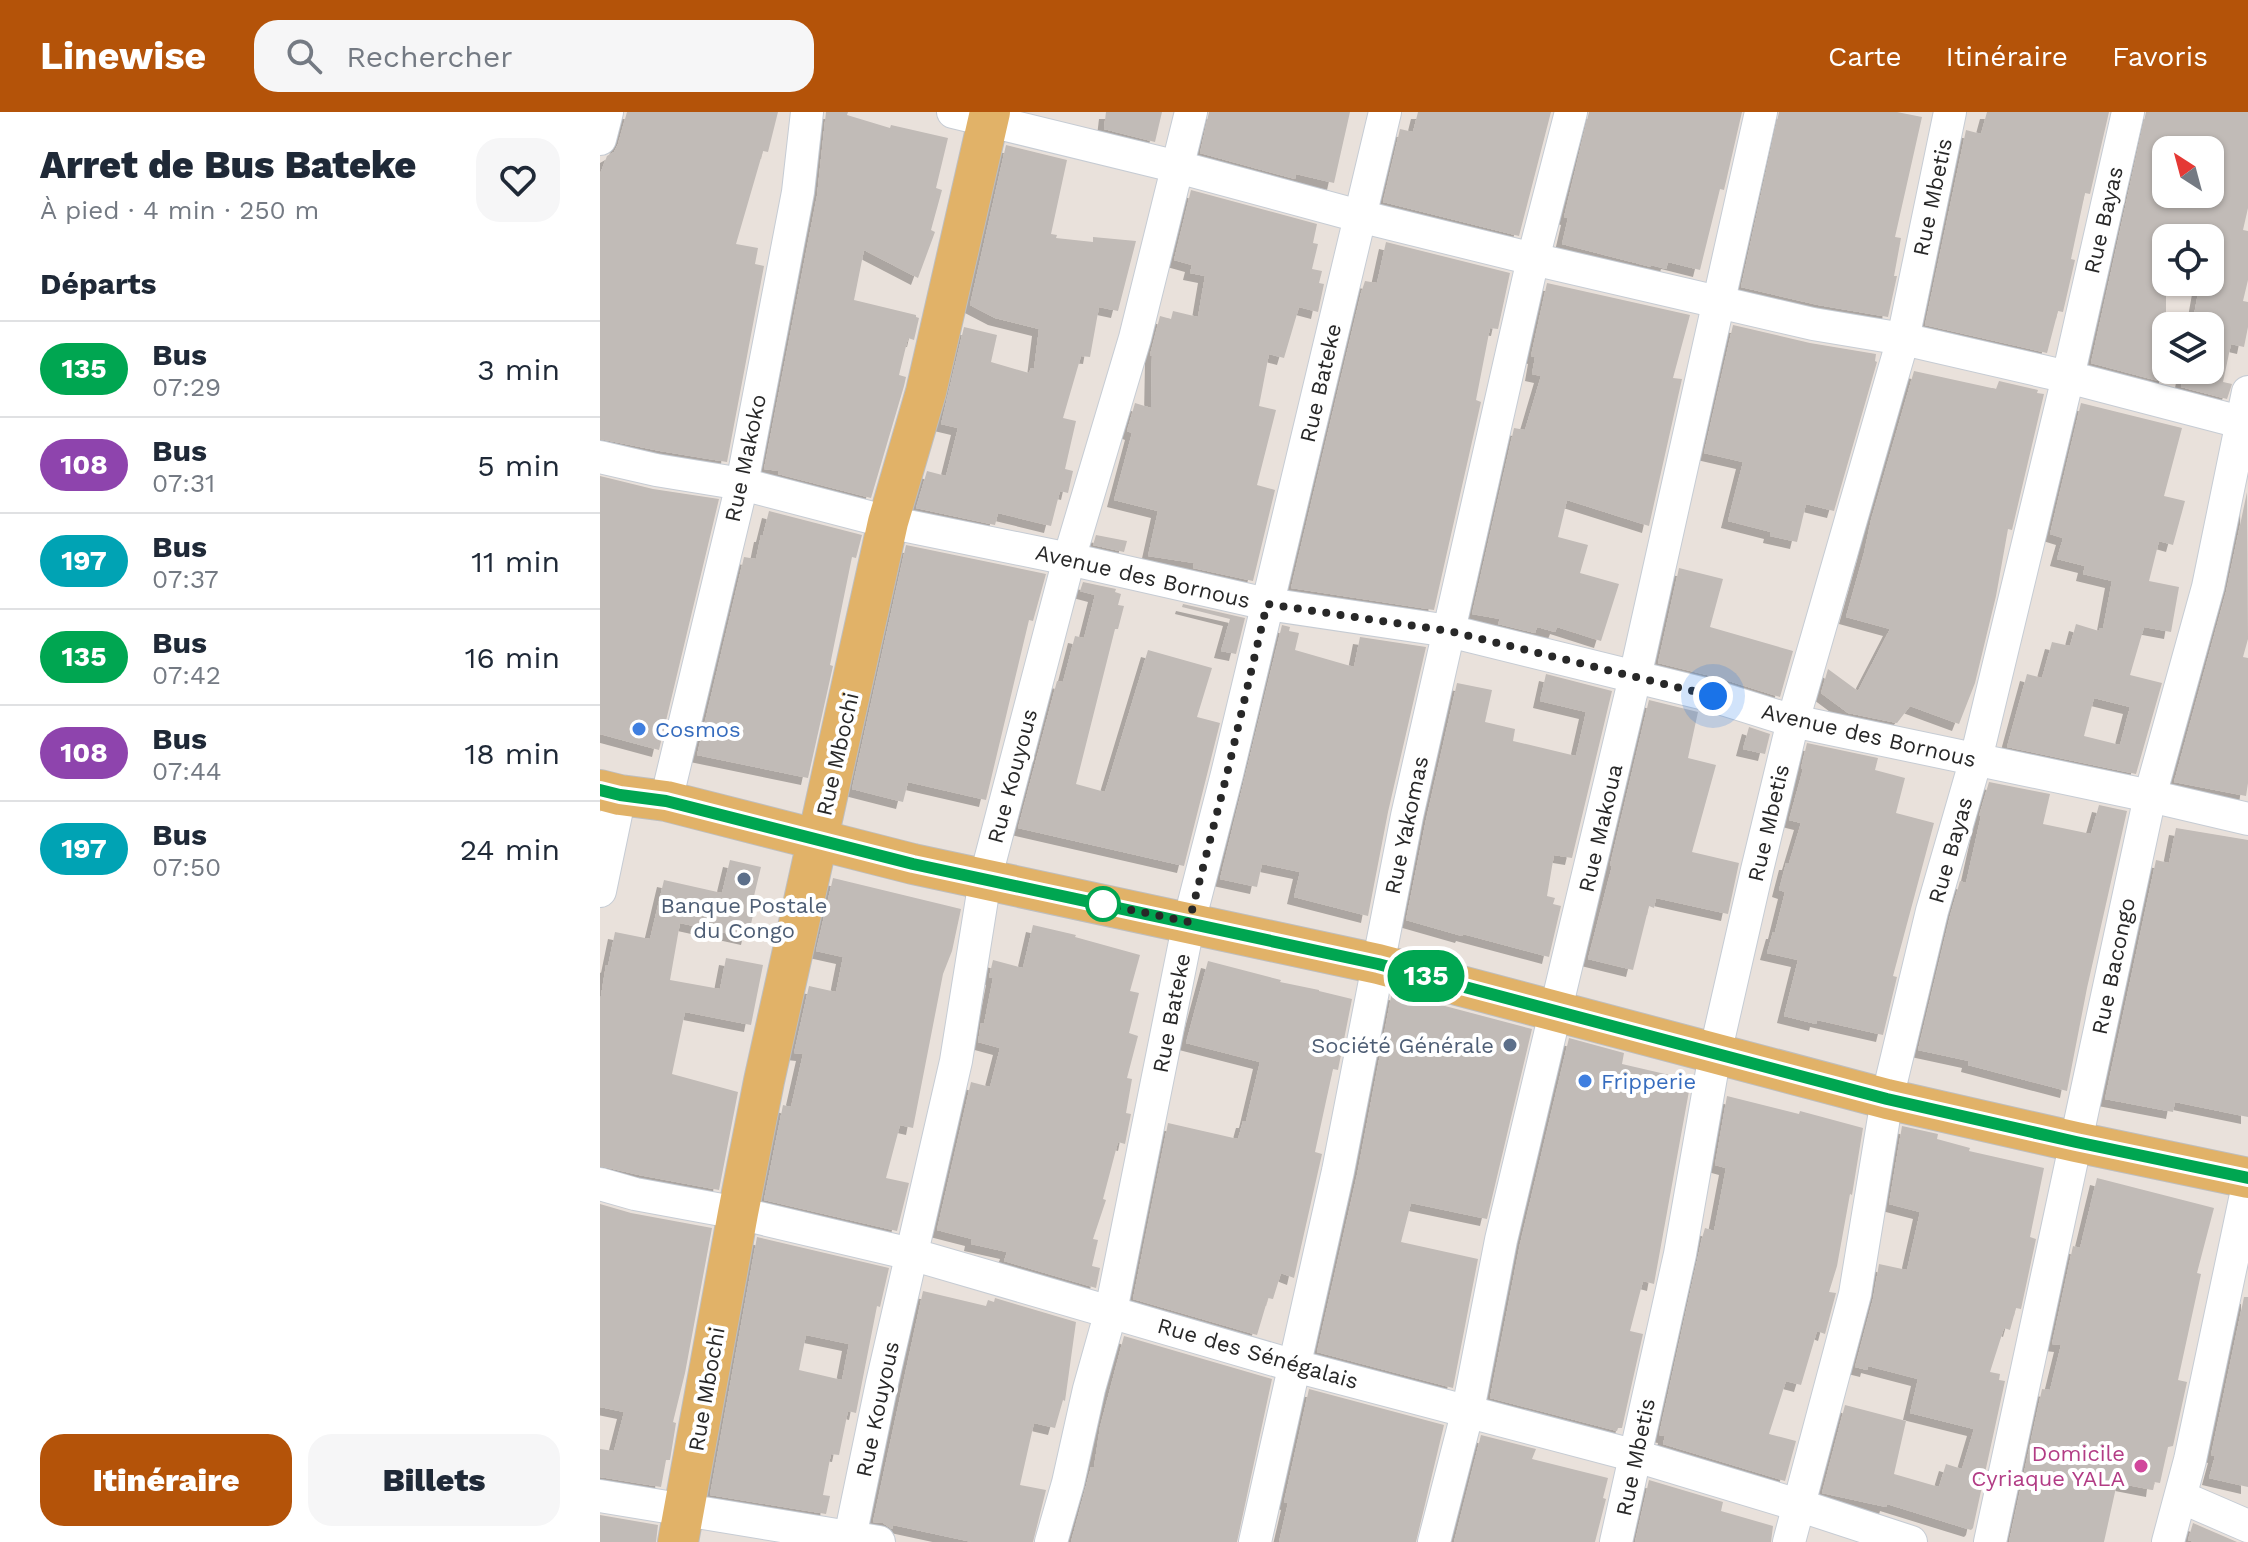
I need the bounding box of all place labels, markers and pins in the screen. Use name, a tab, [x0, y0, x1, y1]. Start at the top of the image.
place label: Cosmos	[655, 717, 741, 742]
marker: Cosmos	[630, 720, 648, 738]
marker: Banque Postale du Congo	[735, 870, 753, 888]
unlabelled marker	[1086, 887, 1120, 921]
place label: Banque Postale du Congo	[660, 893, 828, 943]
place label: Société Générale	[1311, 1033, 1494, 1058]
marker: Société Générale	[1501, 1036, 1519, 1054]
place label: Fripperie	[1601, 1069, 1696, 1094]
marker: Fripperie	[1576, 1072, 1594, 1090]
place label: Domicile Cyriaque YALA	[1971, 1441, 2125, 1491]
marker: Domicile Cyriaque YALA	[2132, 1457, 2150, 1475]

